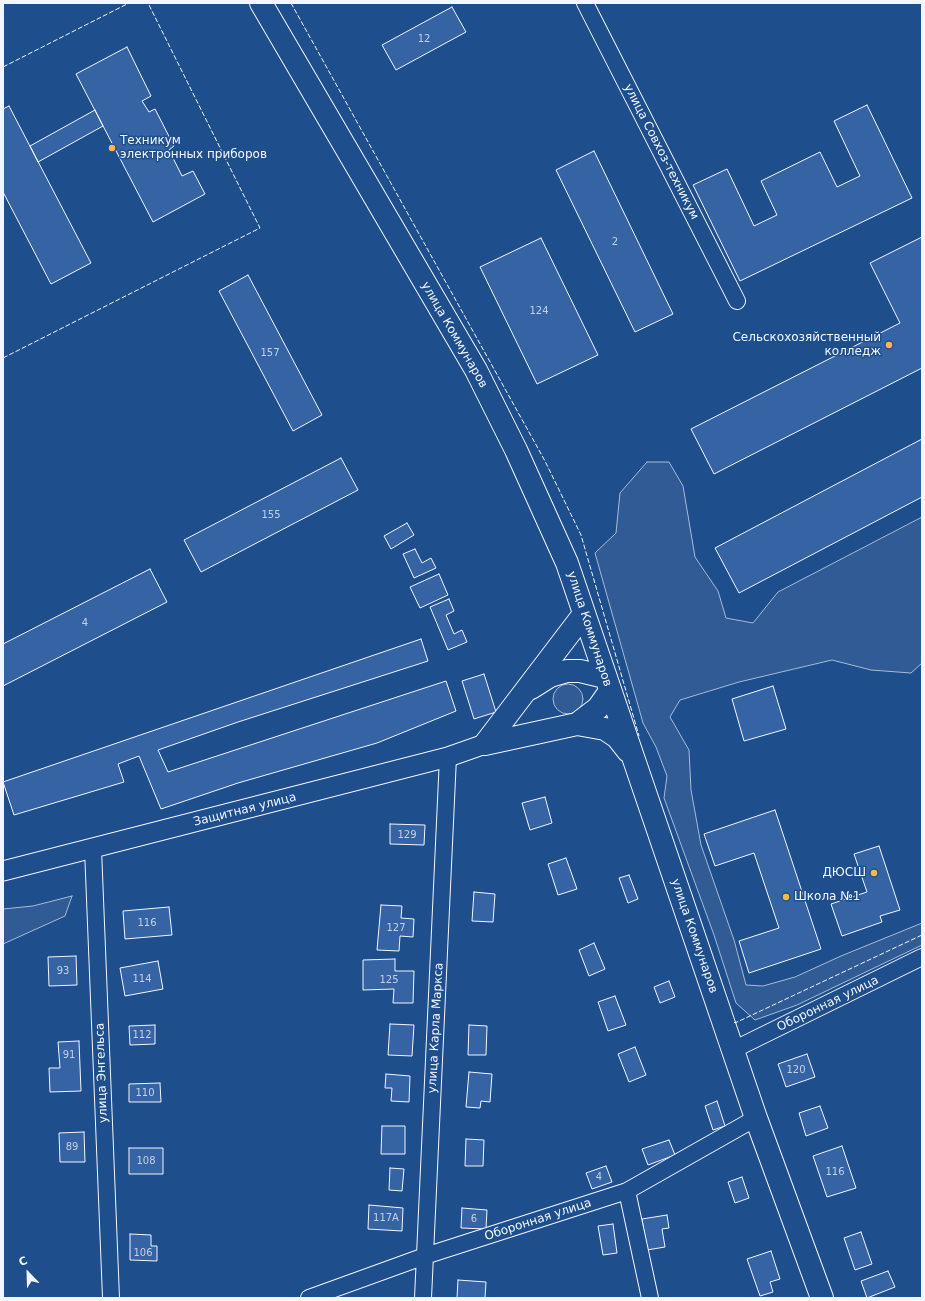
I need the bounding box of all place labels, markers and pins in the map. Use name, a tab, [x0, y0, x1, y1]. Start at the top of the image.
place label: Техникум электронных приборов	[120, 134, 267, 162]
marker: Техникум электронных приборов	[107, 143, 117, 153]
place label: Сельскохозяйственный колледж	[732, 331, 881, 359]
marker: Сельскохозяйственный колледж	[884, 340, 894, 350]
place label: ДЮСШ	[822, 866, 866, 880]
marker: ДЮСШ	[869, 868, 879, 878]
place label: Школа №1	[794, 890, 860, 904]
marker: Школа №1	[781, 892, 791, 902]

